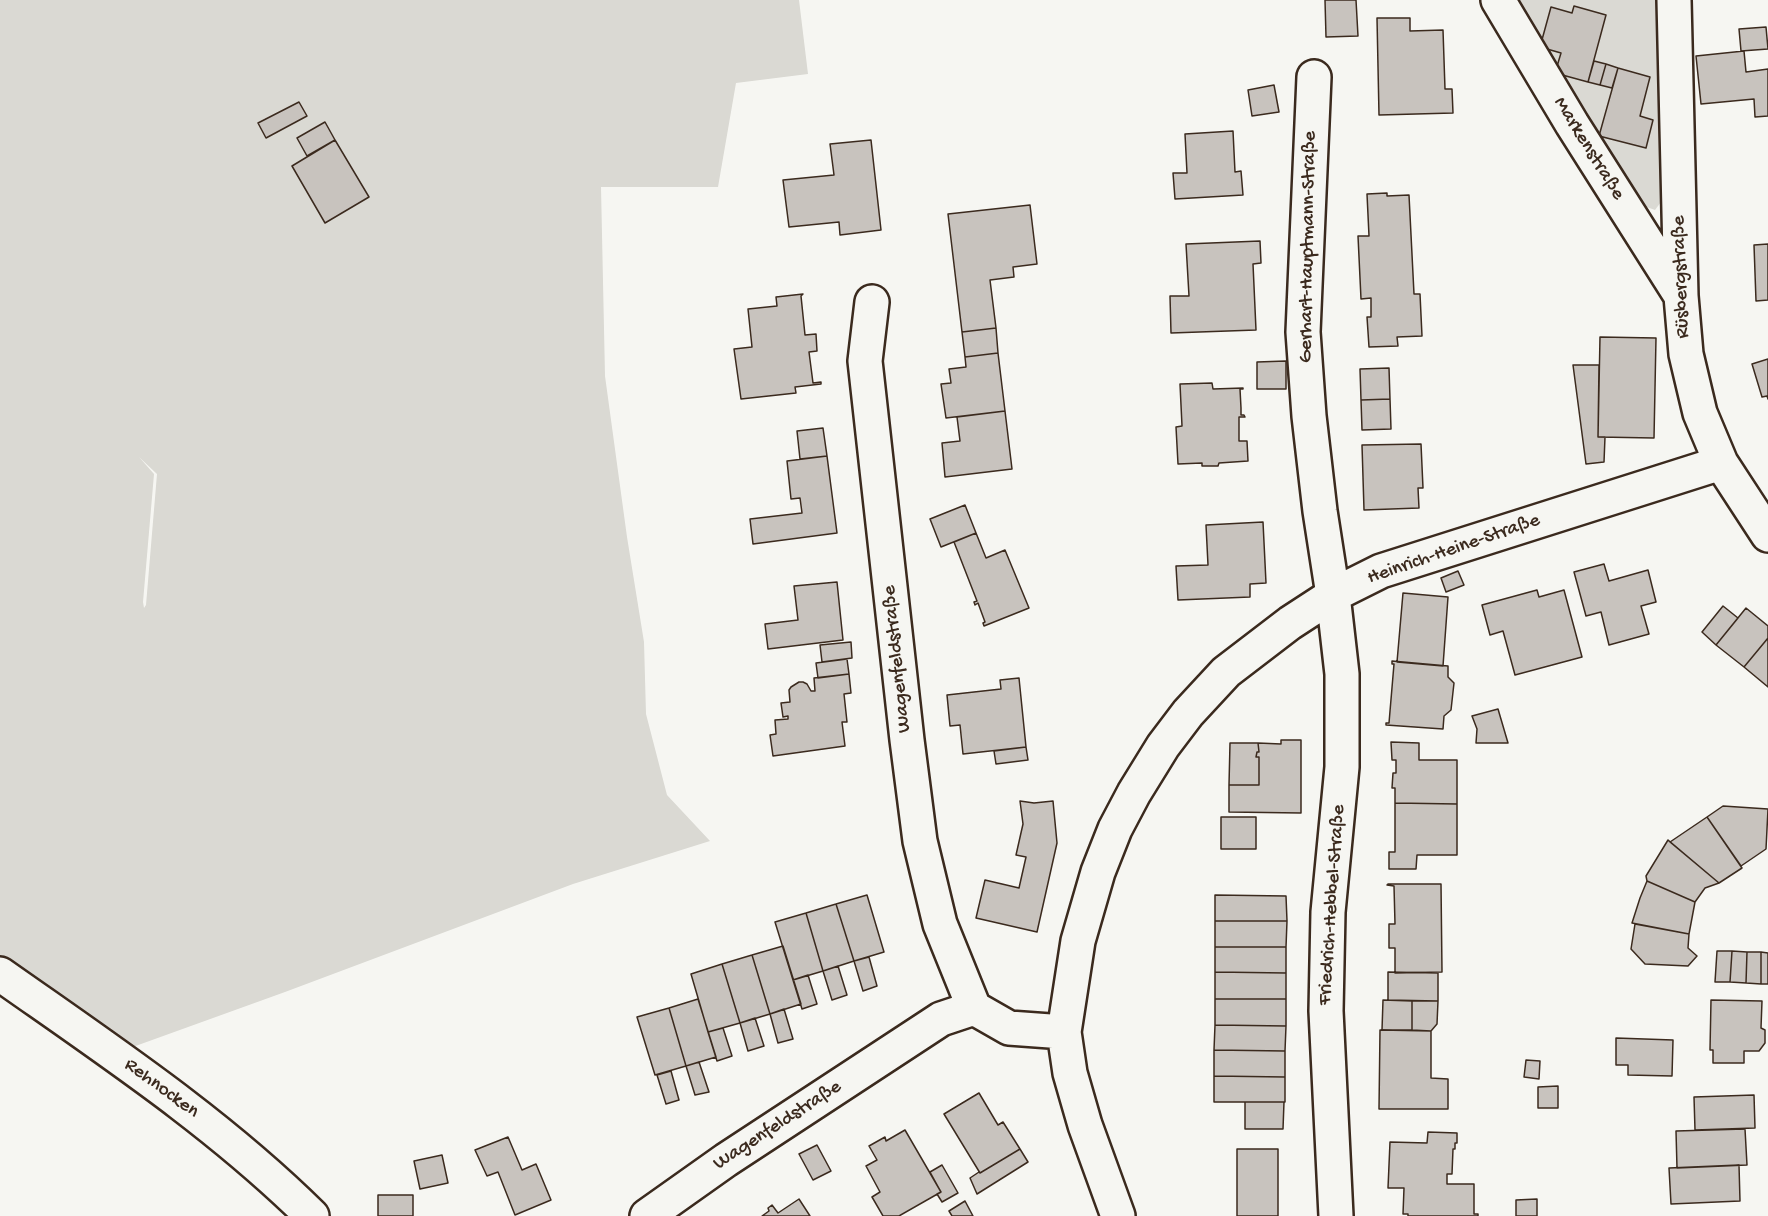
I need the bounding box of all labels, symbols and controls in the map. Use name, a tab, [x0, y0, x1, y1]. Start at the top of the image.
street label: Markenstraße	[1547, 93, 1629, 205]
street label: Gerhart-Hauptmann-Straße	[1295, 131, 1323, 363]
street label: Rüsbergstraße	[1668, 215, 1696, 339]
street label: Heinrich-Heine-Straße	[1364, 509, 1544, 591]
street label: Wagenfeldstraße	[878, 584, 918, 734]
street label: Friedrich-Hebbel-Straße	[1314, 804, 1352, 1006]
street label: Rehnocken	[119, 1054, 203, 1124]
street label: Wagenfeldstraße	[709, 1076, 847, 1176]

